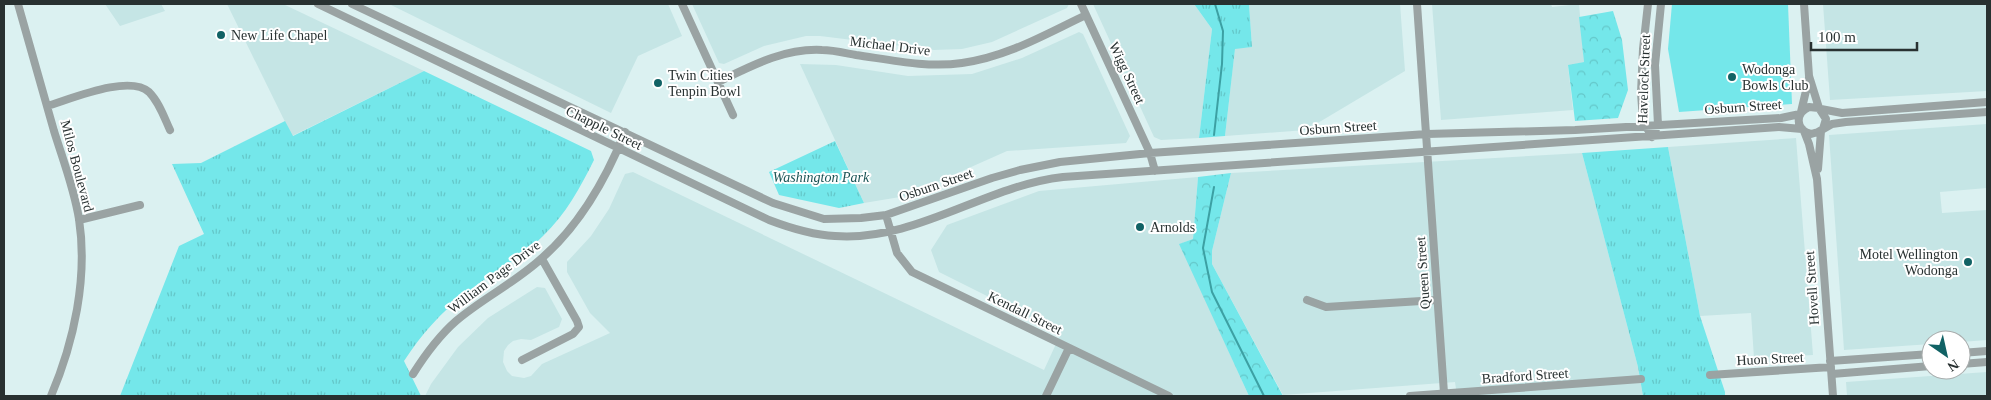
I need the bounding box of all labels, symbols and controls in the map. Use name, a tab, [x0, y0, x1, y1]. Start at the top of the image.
scale bar	[1811, 20, 1917, 52]
place label: New Life Chapel	[231, 28, 328, 43]
marker: New Life Chapel	[215, 29, 227, 41]
text: 100 m	[1818, 29, 1856, 45]
street label: Michael Drive	[849, 34, 931, 58]
street label: Havelock Street	[1635, 34, 1653, 124]
street label: Wigg Street	[1106, 40, 1148, 106]
place label: Wodonga Bowls Club	[1742, 62, 1809, 93]
place label: Twin Cities Tenpin Bowl	[668, 68, 741, 99]
marker: Wodonga Bowls Club	[1726, 71, 1738, 83]
marker: Twin Cities Tenpin Bowl	[652, 77, 664, 89]
street label: Osburn Street	[1704, 97, 1782, 117]
street label: Chapple Street	[563, 103, 645, 153]
street label: Milos Boulevard	[58, 118, 96, 214]
street label: Osburn Street	[1299, 118, 1377, 138]
street label: Osburn Street	[897, 165, 975, 205]
park label: Washington Park	[773, 170, 870, 185]
place label: Arnolds	[1150, 220, 1195, 235]
marker: Arnolds	[1134, 221, 1146, 233]
street label: Queen Street	[1413, 236, 1433, 310]
street label: William Page Drive	[445, 237, 543, 317]
place label: Motel Wellington Wodonga	[1859, 247, 1959, 278]
street label: Hovell Street	[1802, 250, 1822, 326]
marker: Motel Wellington Wodonga	[1962, 256, 1974, 268]
street label: Kendall Street	[986, 289, 1065, 337]
north arrow	[1921, 330, 1971, 380]
street label: Huon Street	[1736, 350, 1804, 368]
text: N	[1945, 356, 1961, 374]
street label: Bradford Street	[1481, 365, 1569, 387]

